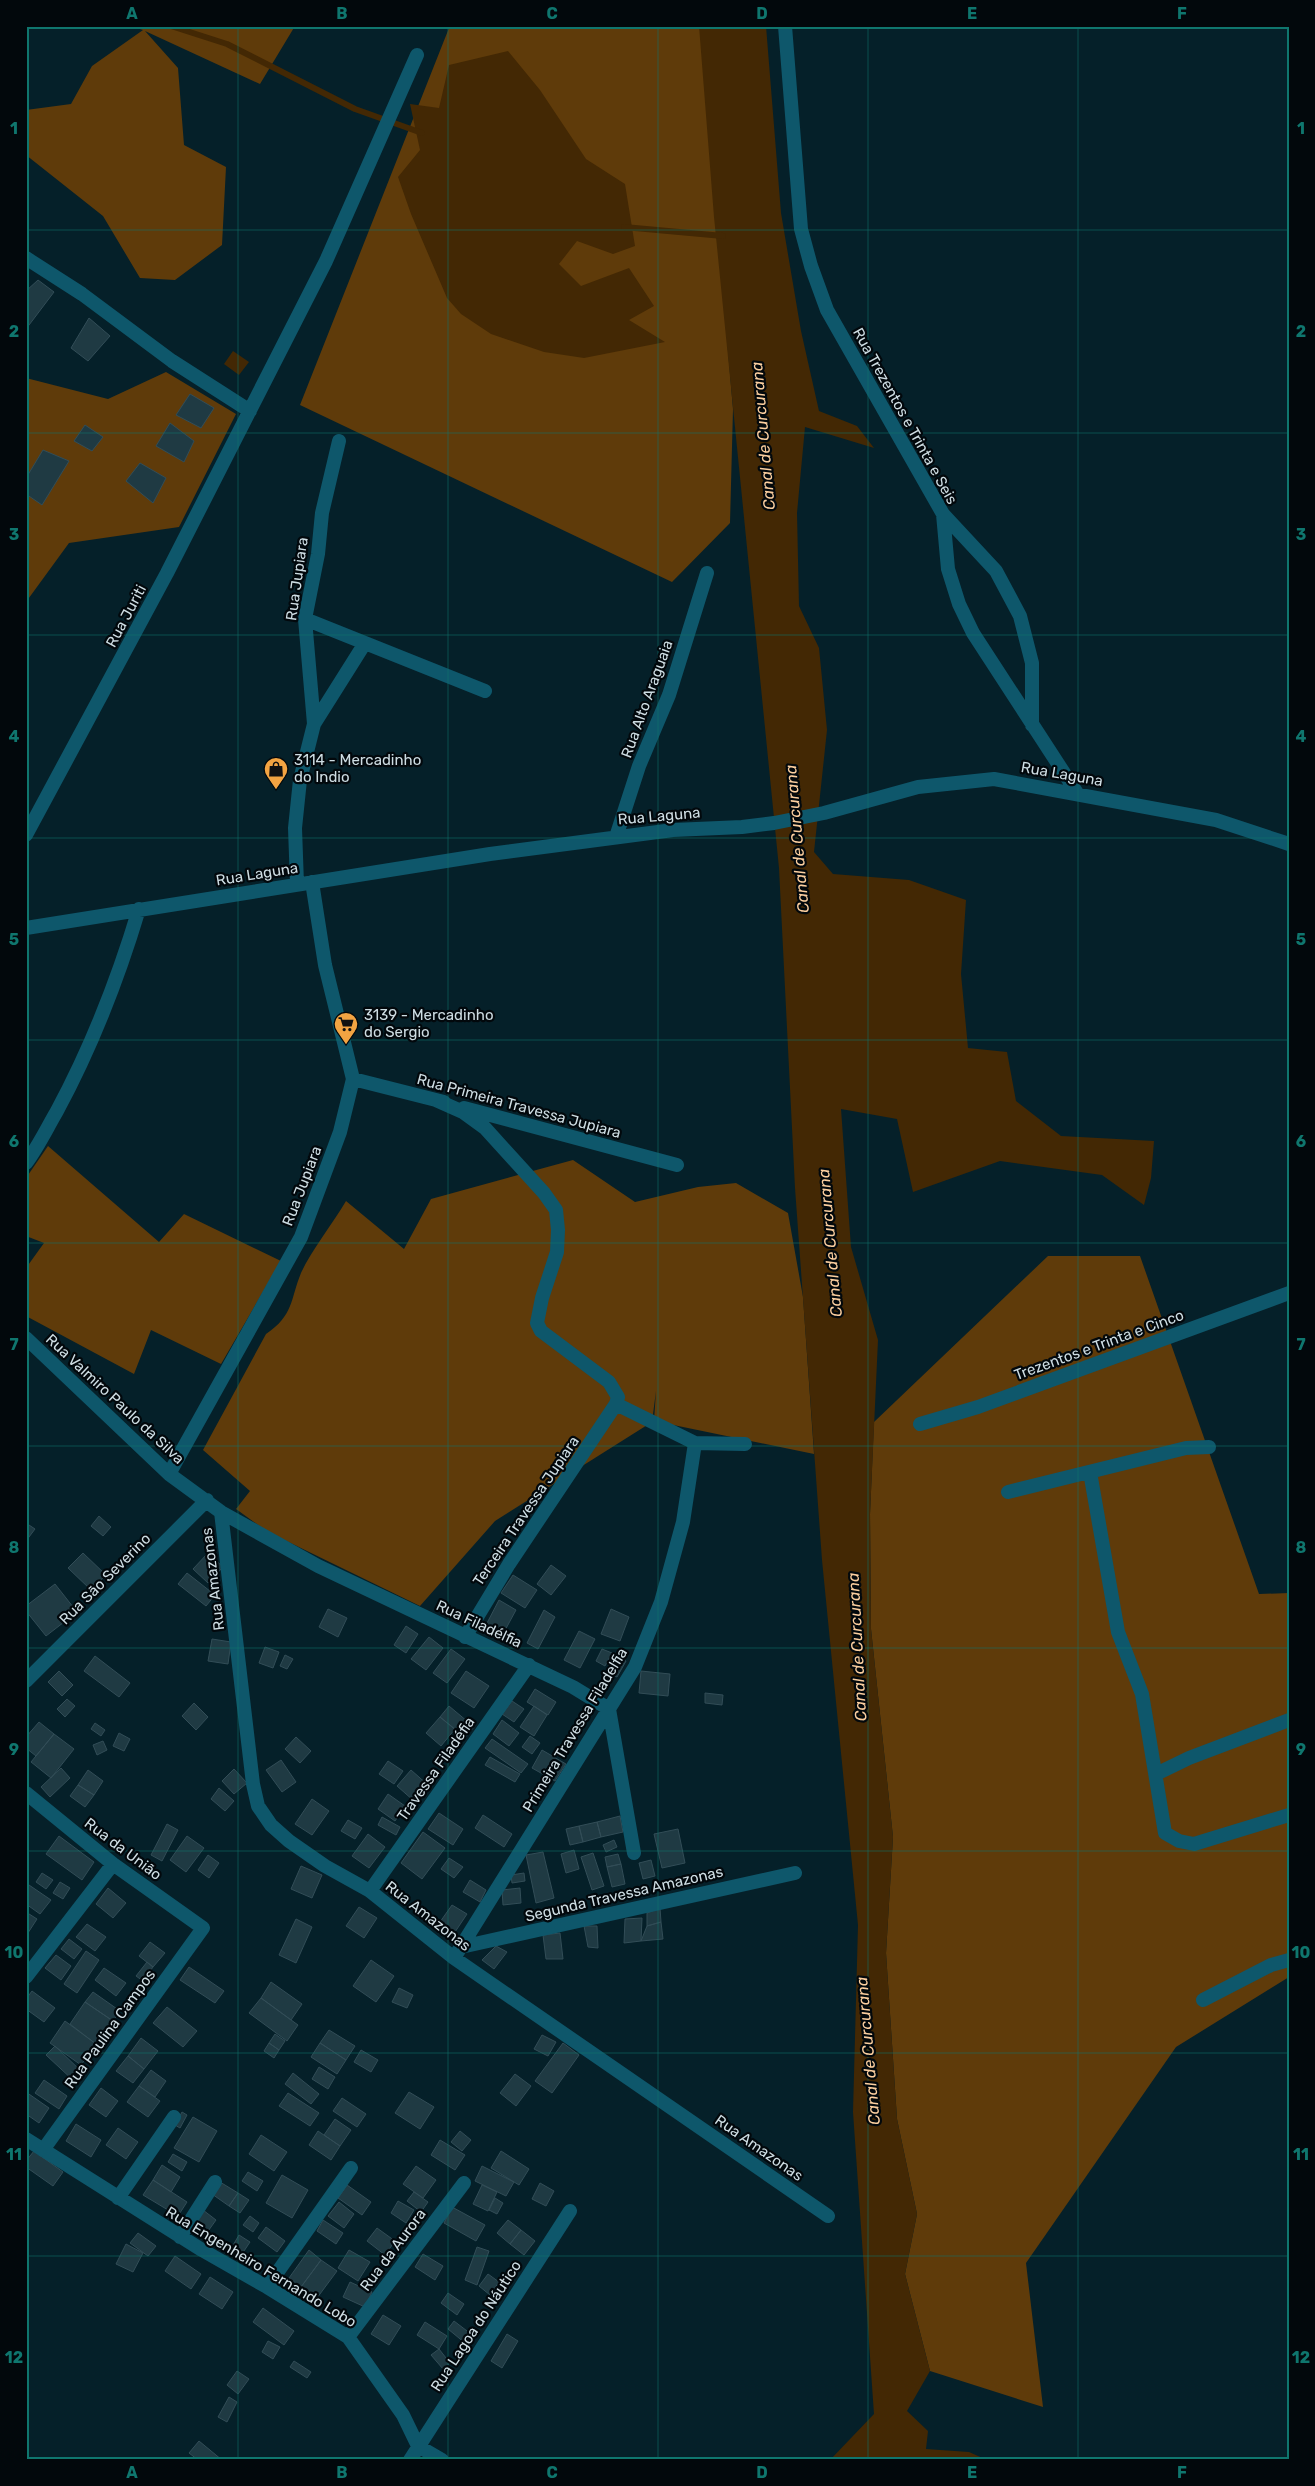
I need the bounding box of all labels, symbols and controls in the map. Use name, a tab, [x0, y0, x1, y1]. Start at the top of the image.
text: A	[126, 4, 138, 23]
text: B	[336, 4, 348, 23]
text: C	[546, 4, 558, 23]
text: D	[756, 4, 768, 23]
text: E	[967, 4, 977, 23]
text: F	[1177, 4, 1187, 23]
text: 1	[10, 119, 18, 138]
text: 1	[1297, 119, 1305, 138]
text: 2	[9, 322, 19, 341]
text: 2	[1296, 322, 1306, 341]
street label: Rua Trezentos e Trinta e Seis	[849, 325, 961, 508]
water label: Canal de Curcurana	[747, 361, 779, 511]
text: 3	[9, 525, 19, 544]
text: 3	[1296, 525, 1306, 544]
street label: Rua Jupiara	[282, 536, 312, 622]
street label: Rua Juriti	[102, 582, 150, 650]
street label: Rua Alto Araguaia	[617, 638, 677, 760]
text: 4	[9, 727, 20, 746]
text: 4	[1296, 727, 1307, 746]
place label: 3114 - Mercadinho do Indio	[294, 751, 421, 786]
shop icon: 3114 - Mercadinho do Indio	[263, 756, 289, 790]
street label: Rua Laguna	[1020, 758, 1104, 790]
water label: Canal de Curcurana	[781, 764, 813, 914]
street label: Rua Laguna	[617, 803, 701, 829]
street label: Rua Laguna	[215, 859, 299, 889]
text: 5	[9, 930, 19, 949]
text: 5	[1296, 930, 1306, 949]
place label: 3139 - Mercadinho do Sergio	[364, 1006, 494, 1041]
supermarket icon: 3139 - Mercadinho do Sergio	[333, 1011, 359, 1045]
street label: Rua Primeira Travessa Jupiara	[415, 1070, 623, 1142]
text: 6	[9, 1132, 19, 1151]
text: 6	[1296, 1132, 1306, 1151]
street label: Rua Jupiara	[279, 1144, 325, 1228]
water label: Canal de Curcurana	[814, 1168, 846, 1318]
street label: Trezentos e Trinta e Cinco	[1012, 1306, 1186, 1384]
street label: Rua Valmiro Paulo da Silva	[42, 1330, 188, 1468]
text: 7	[9, 1335, 19, 1354]
text: 7	[1296, 1335, 1306, 1354]
street label: Terceira Travessa Jupiara	[469, 1433, 583, 1589]
street label: Rua Amazonas	[198, 1526, 228, 1631]
street label: Rua São Severino	[56, 1530, 154, 1628]
text: 8	[9, 1538, 20, 1557]
text: 8	[1296, 1538, 1307, 1557]
water label: Canal de Curcurana	[844, 1572, 870, 1722]
street label: Rua Filadélfia	[433, 1596, 525, 1652]
street label: Primeira Travessa Filadelfia	[519, 1645, 631, 1815]
street label: Travessa Filadéfia	[393, 1713, 479, 1825]
text: 9	[9, 1740, 19, 1759]
text: 9	[1296, 1740, 1306, 1759]
street label: Rua da União	[81, 1814, 165, 1884]
street label: Segunda Travessa Amazonas	[523, 1862, 725, 1926]
street label: Rua Amazonas	[382, 1877, 474, 1955]
text: 10	[5, 1943, 24, 1962]
text: 10	[1292, 1943, 1311, 1962]
street label: Rua Paulina Campos	[61, 1966, 159, 2092]
water label: Canal de Curcurana	[852, 1976, 884, 2126]
street label: Rua Amazonas	[712, 2111, 807, 2185]
text: 11	[6, 2145, 22, 2164]
text: 11	[1293, 2145, 1309, 2164]
street label: Rua Engenheiro Fernando Lobo	[162, 2203, 360, 2331]
street label: Rua da Aurora	[356, 2205, 430, 2295]
street label: Rua Lagoa do Náutico	[427, 2257, 525, 2395]
text: 12	[5, 2348, 23, 2367]
text: 12	[1292, 2348, 1310, 2367]
text: A	[126, 2463, 138, 2482]
text: B	[336, 2463, 348, 2482]
text: C	[546, 2463, 558, 2482]
text: D	[756, 2463, 768, 2482]
text: E	[967, 2463, 977, 2482]
text: F	[1177, 2463, 1187, 2482]

